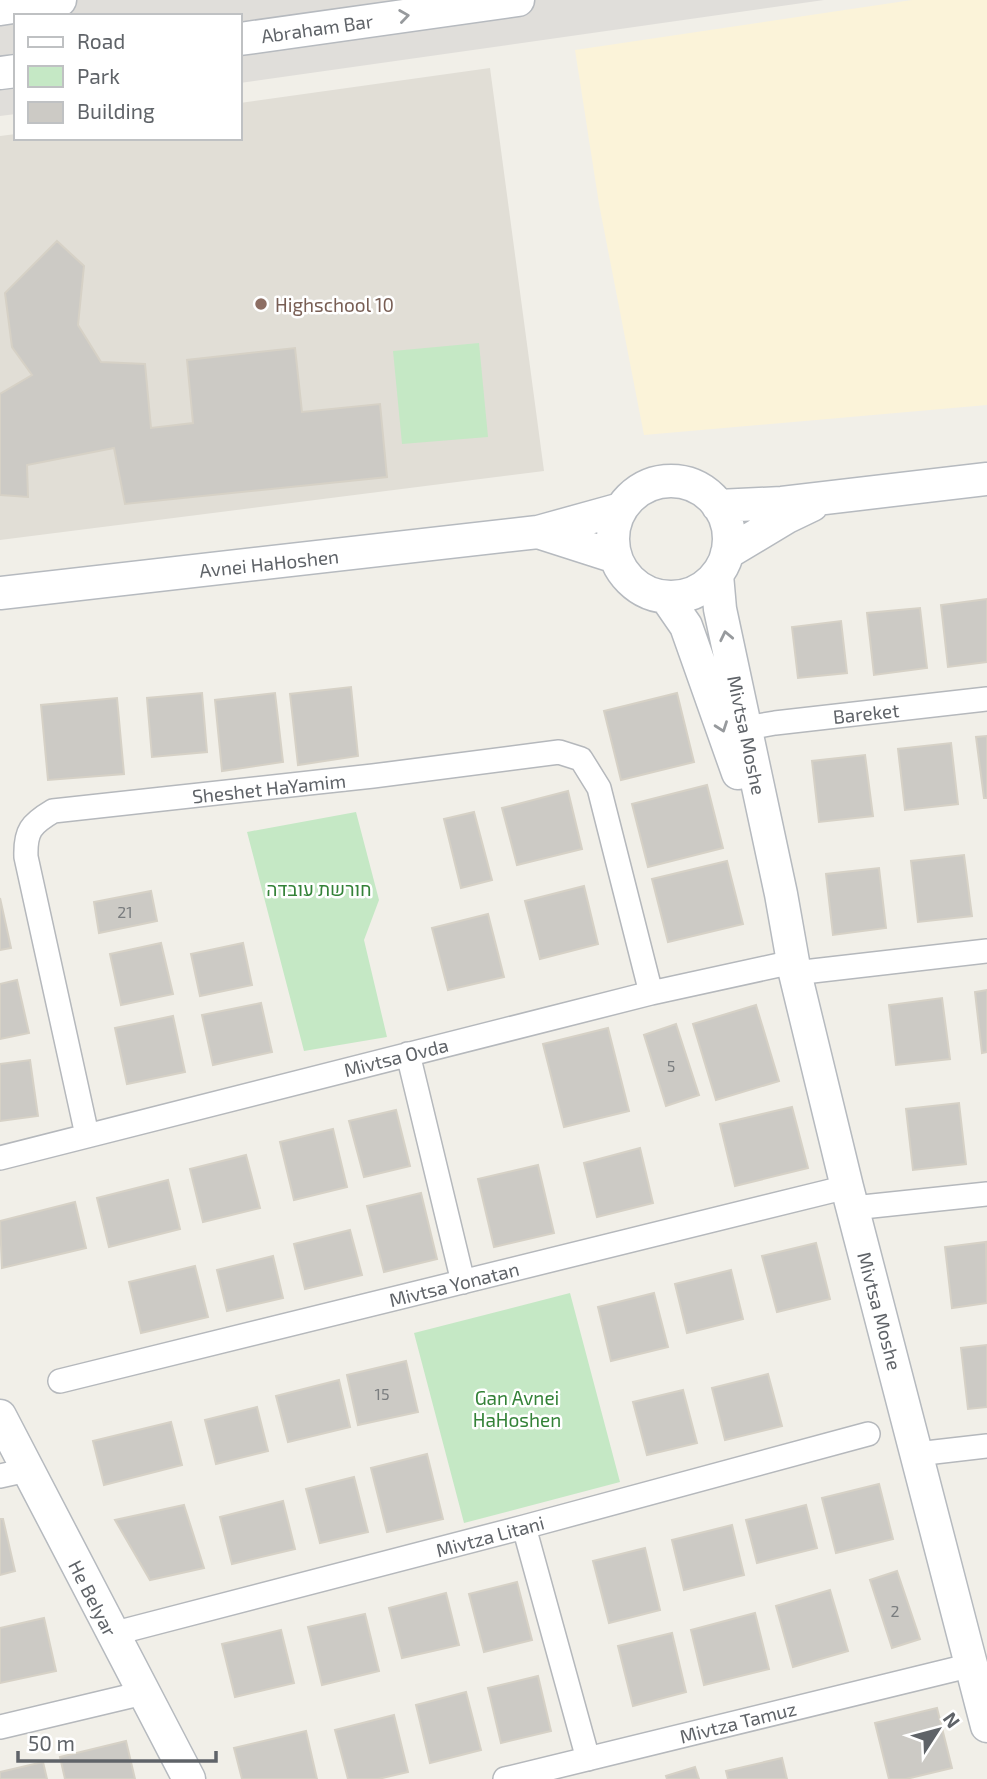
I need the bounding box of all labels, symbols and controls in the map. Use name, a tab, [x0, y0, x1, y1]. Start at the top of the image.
street label: Abraham Bar	[260, 9, 375, 47]
one-way arrow	[399, 9, 410, 24]
legend	[14, 14, 242, 140]
text: Road	[77, 28, 125, 53]
text: Park	[77, 63, 120, 88]
text: Building	[77, 98, 155, 123]
place label: Highschool 10	[275, 293, 394, 316]
marker: Highschool 10	[253, 296, 269, 312]
street label: Avnei HaHoshen	[198, 544, 340, 582]
one-way arrow	[719, 630, 734, 642]
street label: Mivtsa Moshe	[723, 673, 771, 797]
street label: Bareket	[832, 698, 900, 728]
one-way arrow	[714, 720, 728, 732]
street label: Sheshet HaYamim	[191, 768, 347, 808]
park label: חורשת עובדה	[266, 877, 372, 900]
house number: 21	[117, 902, 133, 921]
street label: Mivtsa Ovda	[341, 1033, 451, 1081]
house number: 5	[667, 1056, 675, 1075]
street label: Mivtsa Moshe	[853, 1249, 907, 1373]
street label: Mivtsa Yonatan	[387, 1257, 521, 1311]
house number: 15	[375, 1384, 389, 1403]
park label: Gan Avnei HaHoshen	[473, 1386, 561, 1431]
street label: Mivtza Litani	[433, 1511, 547, 1561]
street label: He BeIyar	[64, 1556, 122, 1640]
house number: 2	[891, 1601, 900, 1620]
north arrow	[903, 1695, 973, 1765]
street label: Mivtza Tamuz	[677, 1696, 799, 1748]
text: N	[939, 1707, 965, 1732]
scale bar	[18, 1720, 215, 1764]
text: 50 m	[28, 1730, 75, 1755]

